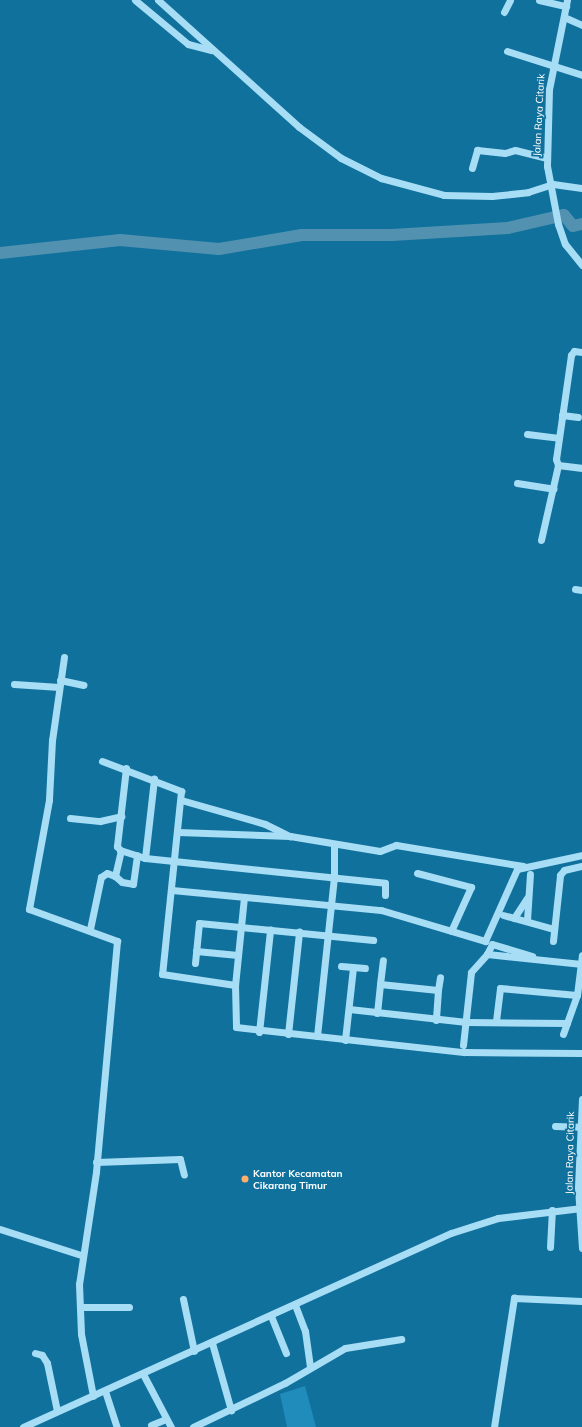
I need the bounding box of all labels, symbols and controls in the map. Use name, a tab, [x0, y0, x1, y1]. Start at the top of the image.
street label: Jalan Raya Citarik	[531, 73, 547, 157]
street label: Jalan Raya Citarik	[563, 1112, 577, 1194]
place label: Kantor Kecamatan Cikarang Timur	[253, 1167, 343, 1190]
marker: Kantor Kecamatan Cikarang Timur	[240, 1174, 250, 1184]

